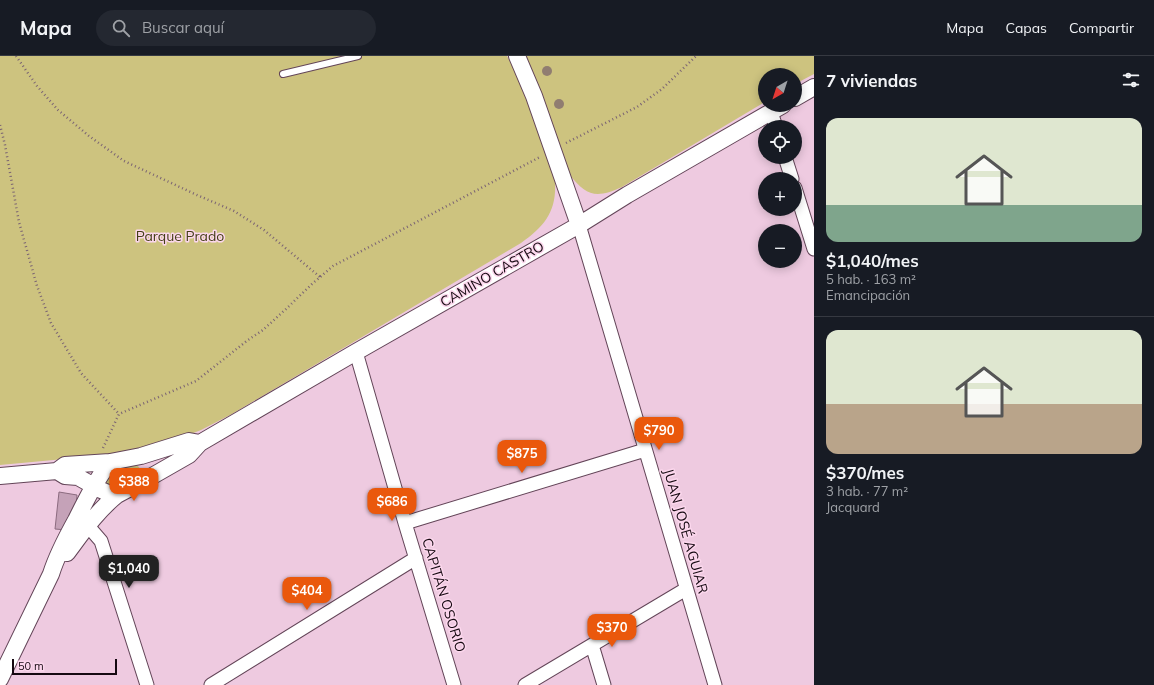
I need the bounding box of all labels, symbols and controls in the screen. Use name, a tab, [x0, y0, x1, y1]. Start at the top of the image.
search box	[96, 10, 376, 46]
text: Mapa	[20, 16, 72, 40]
icon: search	[110, 17, 132, 39]
text: Buscar aquí	[142, 18, 224, 37]
text: Mapa	[946, 19, 984, 37]
text: Capas	[1006, 19, 1047, 37]
text: Compartir	[1069, 19, 1134, 37]
north arrow	[758, 68, 802, 112]
map controls	[758, 68, 802, 268]
icon: filters	[1120, 69, 1142, 91]
text: 7 viviendas	[826, 70, 917, 91]
button: locate	[758, 120, 802, 164]
icon: home	[948, 144, 1020, 216]
button: +	[758, 172, 802, 216]
button: −	[758, 224, 802, 268]
park label: Parque Prado	[136, 227, 224, 245]
street label: CAMINO CASTRO	[437, 237, 547, 311]
text: $1,040/mes	[826, 250, 919, 271]
text: 5 hab. · 163 m²	[826, 271, 916, 287]
text: Emancipación	[826, 287, 910, 303]
icon: home	[948, 356, 1020, 428]
pin: $790	[635, 417, 683, 451]
text: $790	[643, 422, 675, 438]
pin: $875	[498, 440, 546, 474]
text: $875	[506, 445, 538, 461]
text: $370/mes	[826, 462, 904, 483]
street label: JUAN JOSÉ AGUIAR	[660, 466, 713, 596]
pin: $388	[110, 468, 158, 502]
text: $388	[118, 473, 150, 489]
text: 3 hab. · 77 m²	[826, 483, 908, 499]
pin: $686	[368, 488, 416, 522]
text: $686	[376, 493, 408, 509]
text: Jacquard	[826, 499, 880, 515]
street label: CAPITÁN OSORIO	[418, 536, 470, 654]
pin: $1,040	[96, 555, 162, 589]
text: $1,040	[108, 560, 150, 576]
pin: $404	[283, 577, 331, 611]
text: $404	[291, 582, 323, 598]
pin: $370	[588, 614, 636, 648]
text: $370	[596, 619, 628, 635]
scale bar	[12, 657, 117, 676]
text: 50 m	[18, 659, 44, 673]

